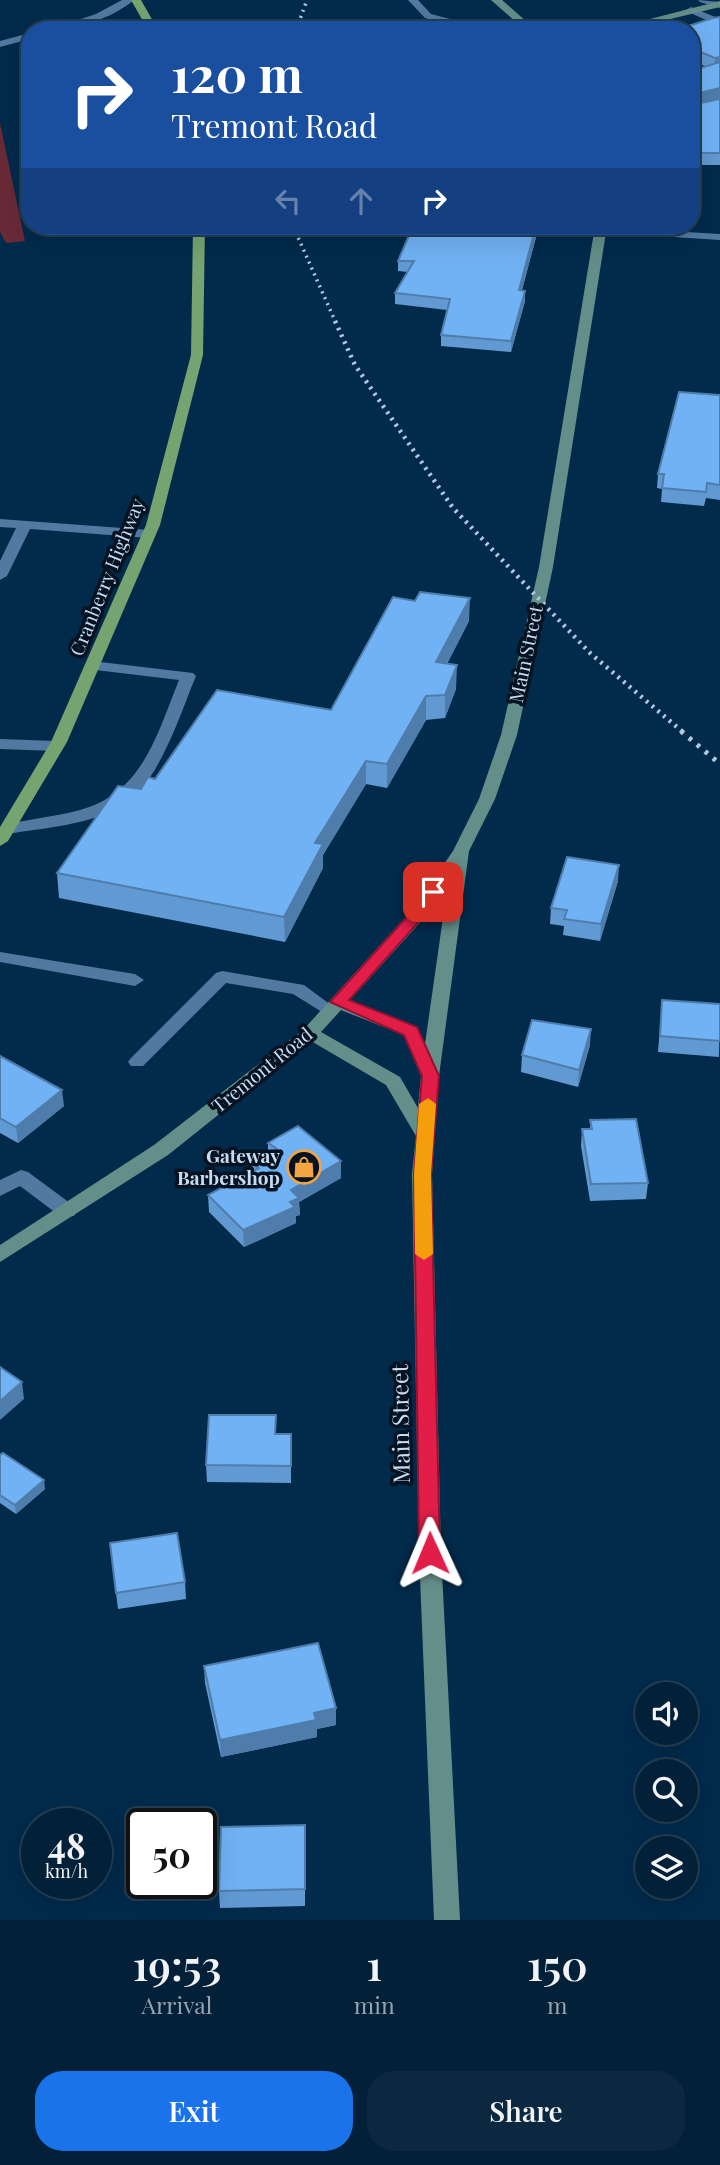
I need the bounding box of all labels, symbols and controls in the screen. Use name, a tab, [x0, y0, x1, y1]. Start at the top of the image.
text: 120 m	[171, 40, 303, 105]
icon: right	[56, 49, 147, 140]
text: Tremont Road	[171, 103, 377, 146]
icon: left	[269, 182, 307, 220]
icon: ahead	[342, 182, 380, 220]
icon: right	[415, 182, 453, 220]
street label: Cranberry Highway	[63, 494, 150, 659]
street label: Main Street	[502, 603, 548, 705]
pin	[403, 862, 463, 922]
icon: arrive	[414, 873, 452, 911]
street label: Tremont Road	[206, 1021, 317, 1118]
place label: Gateway Barbershop	[177, 1142, 280, 1190]
shop icon: Gateway Barbershop	[285, 1148, 323, 1186]
street label: Main Street	[383, 1363, 416, 1484]
position arrow	[393, 1516, 467, 1590]
map controls	[635, 1682, 698, 1899]
button: sound	[635, 1682, 698, 1745]
button: search	[635, 1759, 698, 1822]
speed limit sign: 50	[126, 1808, 217, 1899]
text: 48	[47, 1821, 86, 1868]
button: layers	[635, 1836, 698, 1899]
text: km/h	[45, 1859, 88, 1883]
text: 19:53	[132, 1936, 221, 1992]
text: 1	[366, 1936, 382, 1992]
text: 150	[527, 1936, 588, 1992]
text: Arrival	[141, 1989, 212, 2020]
text: min	[354, 1989, 395, 2020]
text: m	[547, 1989, 568, 2020]
button: Exit	[35, 2071, 353, 2151]
button: Share	[367, 2071, 685, 2151]

